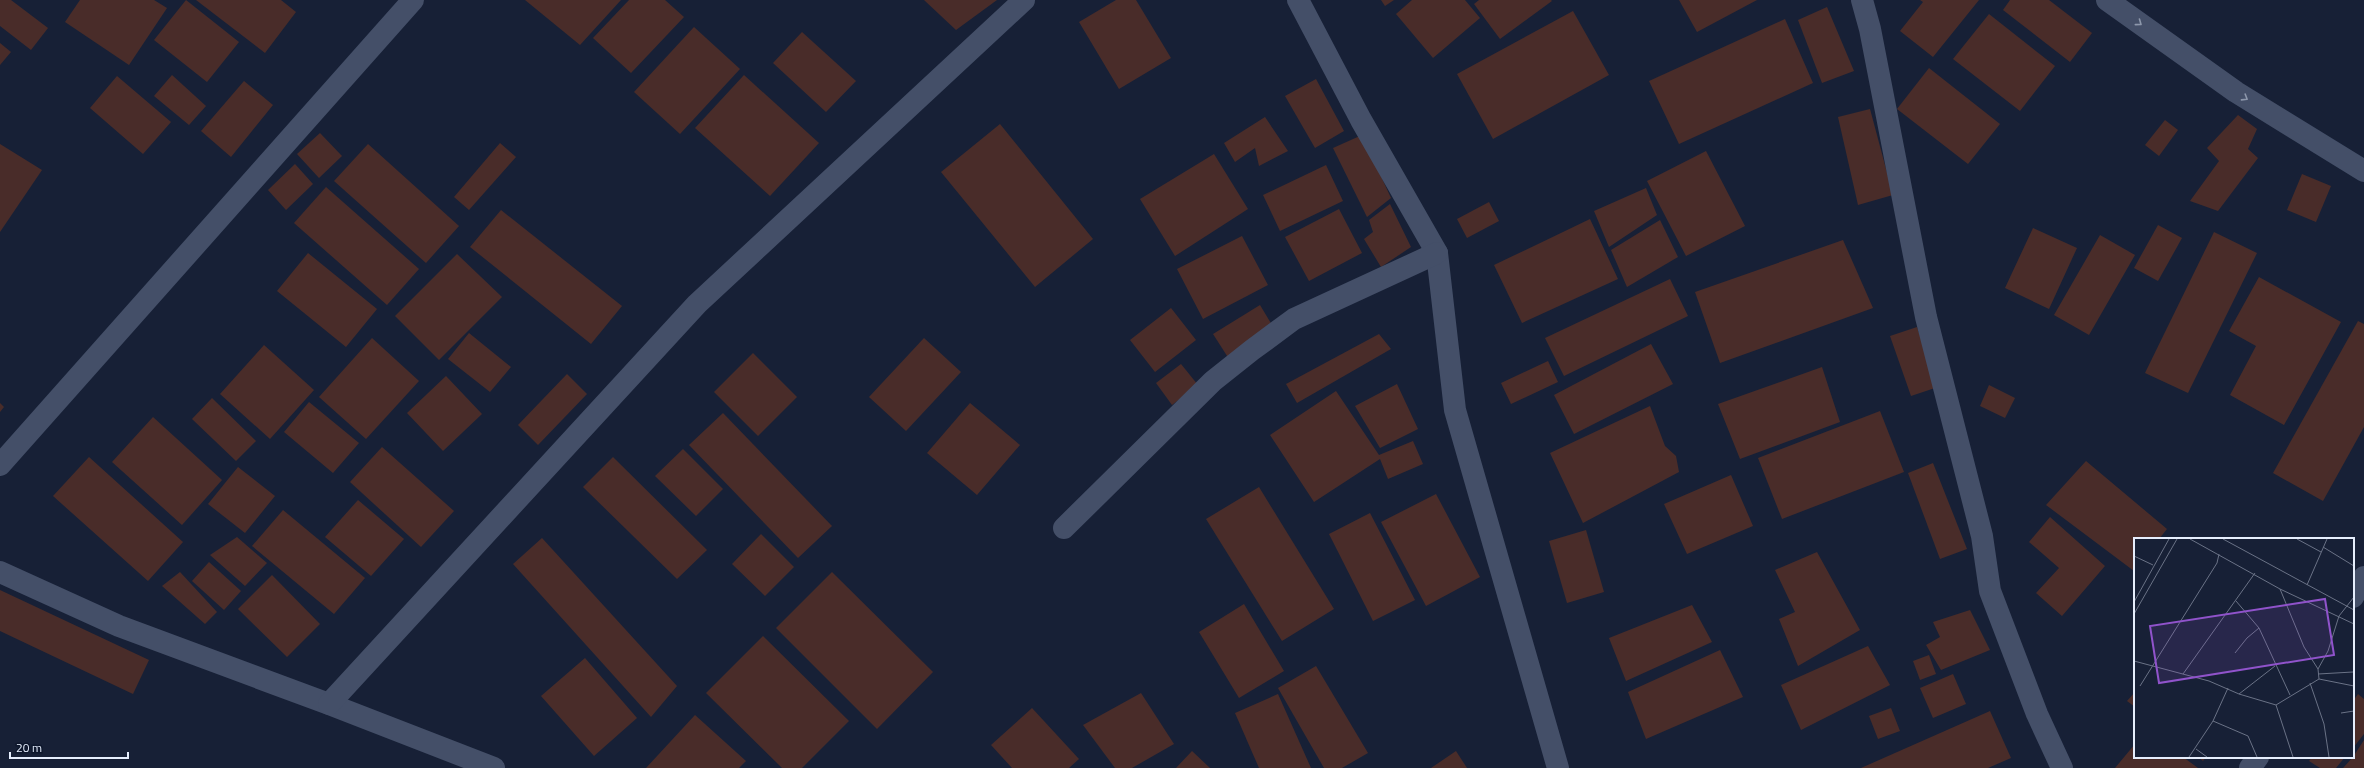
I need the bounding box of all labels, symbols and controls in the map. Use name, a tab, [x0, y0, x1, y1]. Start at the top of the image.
one-way arrow	[2135, 18, 2142, 26]
one-way arrow	[2241, 93, 2248, 101]
inset map	[2134, 538, 2354, 758]
scale bar	[10, 734, 128, 760]
text: 20 m	[16, 738, 42, 757]

